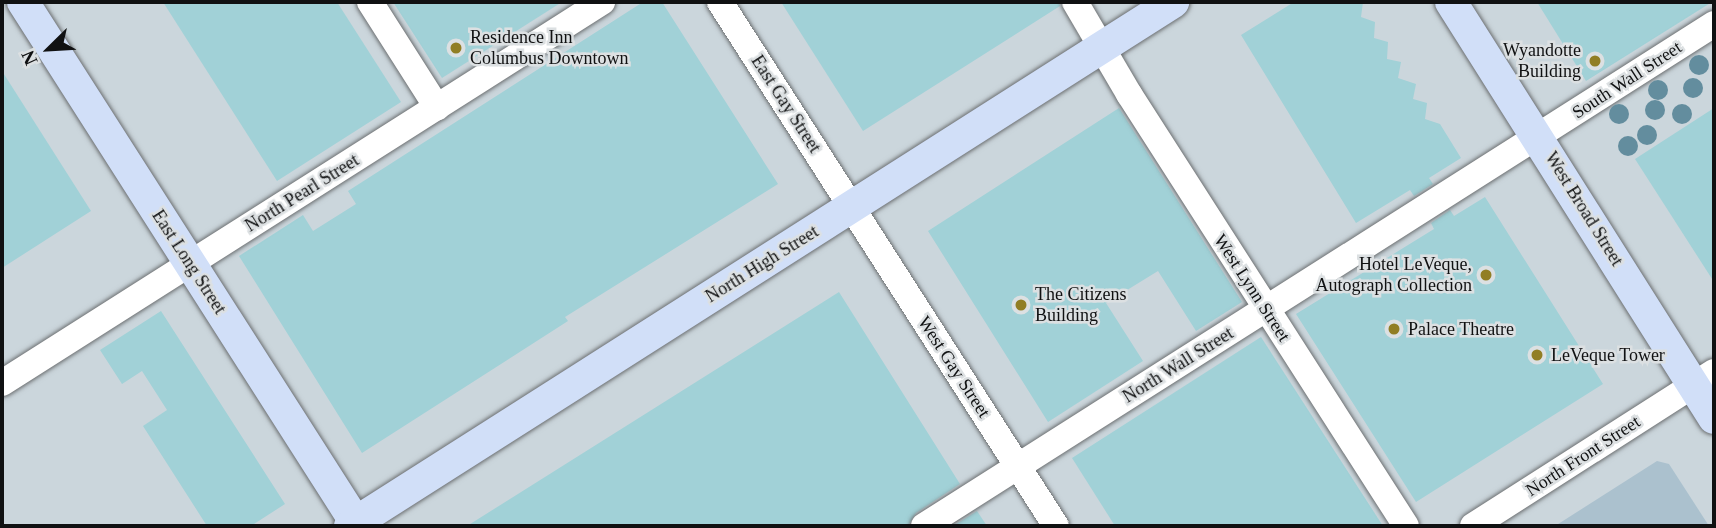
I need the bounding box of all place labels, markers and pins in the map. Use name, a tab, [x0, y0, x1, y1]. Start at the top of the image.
place label: Residence Inn Columbus Downtown	[470, 27, 629, 70]
marker: Residence Inn Columbus Downtown	[448, 40, 464, 56]
place label: Wyandotte Building	[1503, 40, 1581, 82]
marker: Wyandotte Building	[1587, 53, 1603, 69]
place label: Hotel LeVeque, Autograph Collection	[1316, 254, 1472, 296]
marker: Hotel LeVeque, Autograph Collection	[1478, 267, 1494, 283]
place label: The Citizens Building	[1035, 284, 1126, 326]
marker: The Citizens Building	[1013, 297, 1029, 313]
place label: Palace Theatre	[1408, 318, 1514, 340]
marker: Palace Theatre	[1386, 321, 1402, 337]
place label: LeVeque Tower	[1551, 344, 1665, 366]
marker: LeVeque Tower	[1529, 347, 1545, 363]

